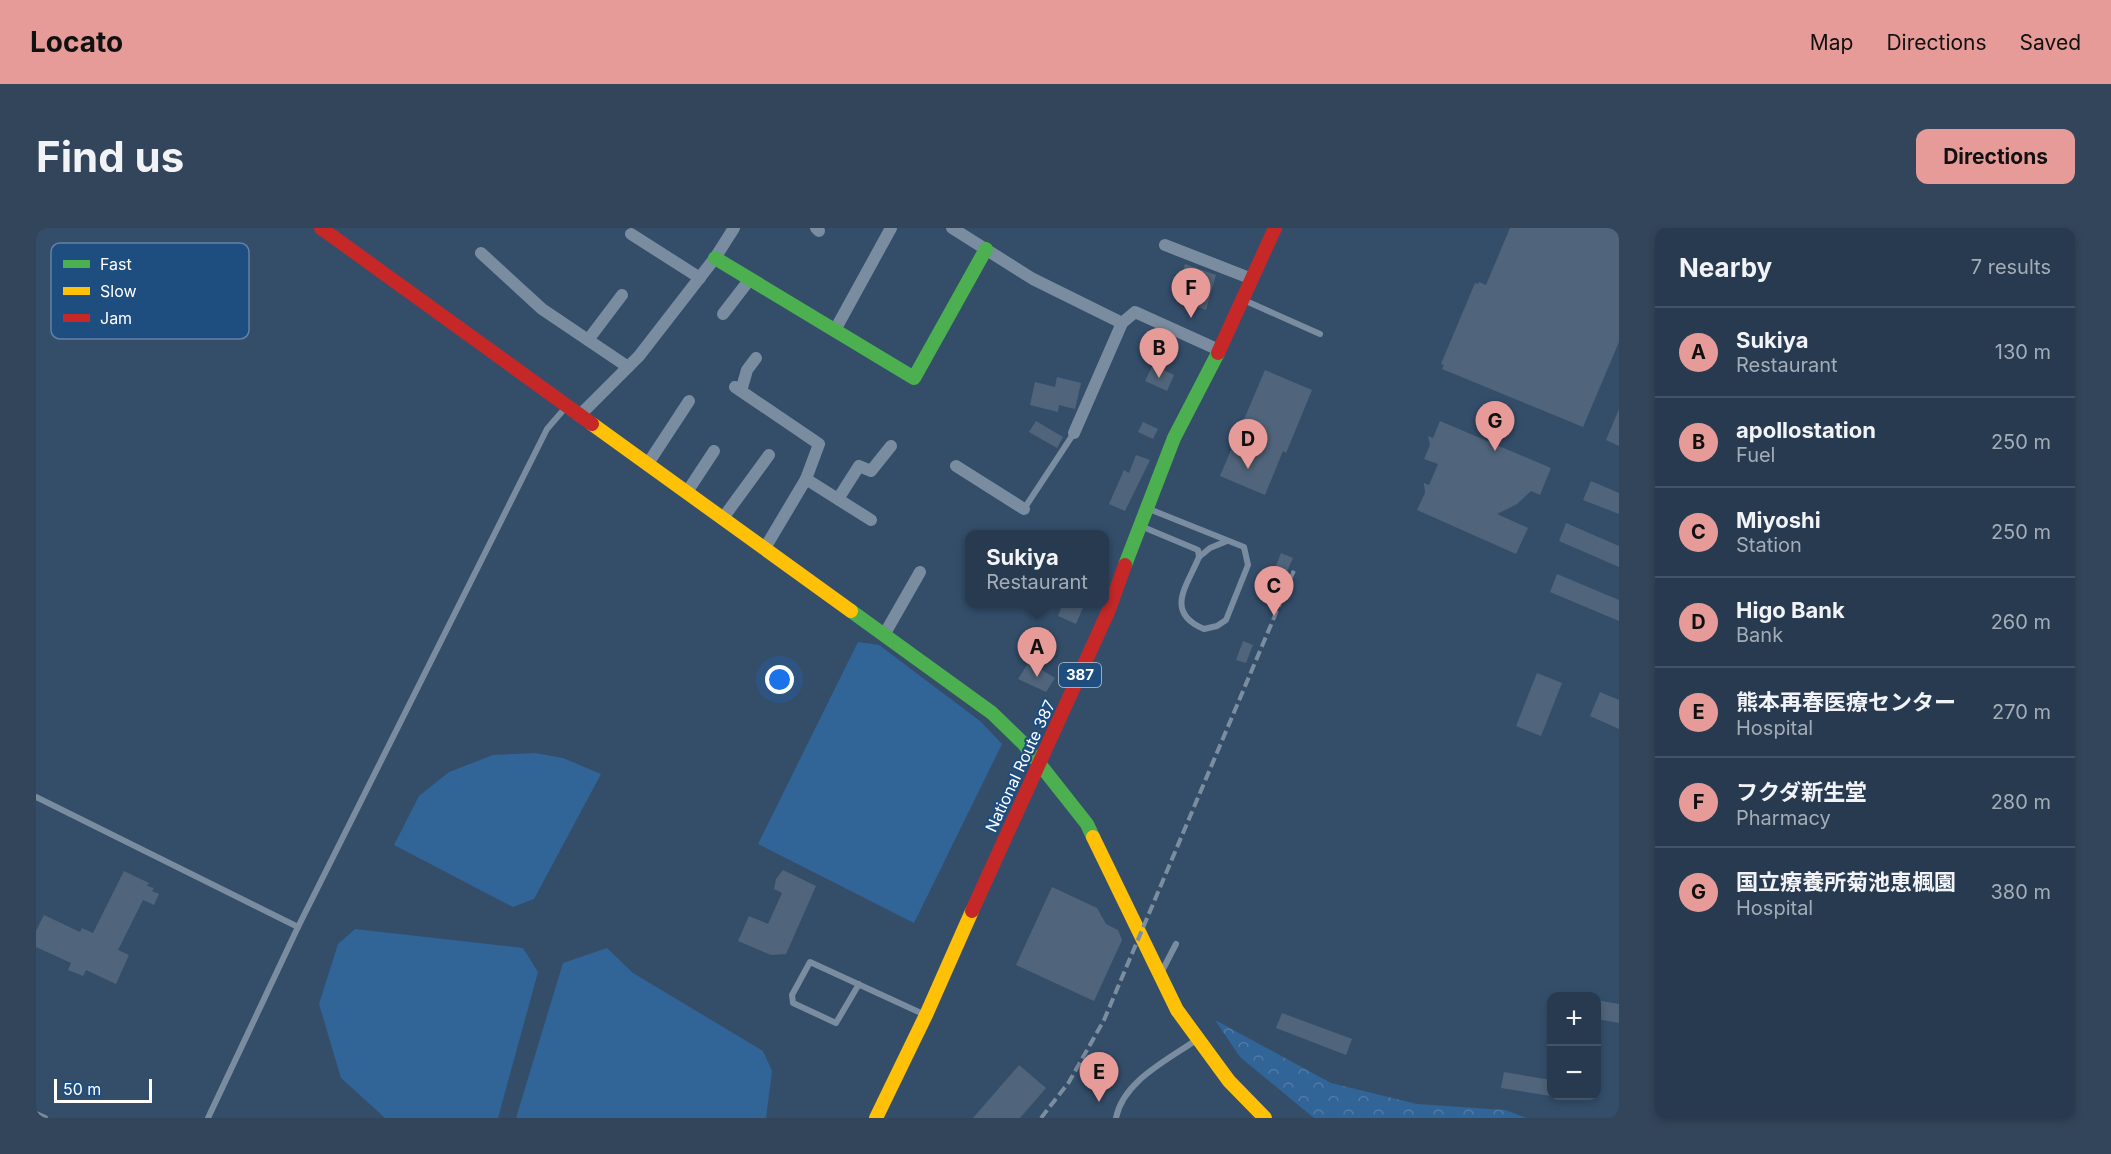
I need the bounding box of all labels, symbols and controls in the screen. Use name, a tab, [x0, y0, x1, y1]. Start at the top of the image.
text: Locato	[30, 25, 123, 59]
text: Map	[1810, 30, 1853, 55]
text: Directions	[1886, 30, 1987, 55]
text: Saved	[2020, 30, 2081, 55]
button: Directions	[1916, 129, 2075, 184]
text: Find us	[36, 131, 184, 182]
legend	[51, 243, 249, 339]
text: Nearby	[1679, 252, 1772, 283]
text: Fast	[100, 254, 132, 274]
text: 7 results	[1971, 255, 2051, 279]
pin: F	[1172, 268, 1210, 318]
text: Slow	[100, 281, 137, 301]
text: Jam	[100, 308, 132, 328]
text: Sukiya	[1736, 327, 1809, 353]
pin: B	[1140, 328, 1178, 378]
text: A	[1691, 340, 1706, 364]
text: 130 m	[1995, 340, 2051, 364]
text: Restaurant	[1736, 353, 1838, 377]
pin: G	[1476, 402, 1514, 451]
text: apollostation	[1736, 417, 1876, 443]
pin: D	[1228, 420, 1268, 469]
text: B	[1692, 430, 1705, 454]
text: 250 m	[1991, 430, 2051, 454]
text: Fuel	[1736, 443, 1775, 467]
text: Miyoshi	[1736, 507, 1821, 533]
text: C	[1691, 520, 1706, 544]
text: 250 m	[1991, 520, 2051, 544]
popup	[965, 530, 1109, 608]
text: Station	[1736, 533, 1802, 557]
text: Sukiya	[986, 544, 1059, 570]
pin: C	[1254, 566, 1294, 616]
text: Restaurant	[986, 570, 1088, 594]
text: Higo Bank	[1736, 597, 1845, 623]
text: D	[1691, 610, 1706, 634]
text: 260 m	[1991, 610, 2051, 634]
text: Bank	[1736, 623, 1783, 647]
pin: A	[1018, 628, 1056, 677]
road number: 387	[1059, 663, 1101, 687]
your location	[765, 665, 794, 694]
text: 熊本再春医療センター	[1736, 689, 1956, 715]
street label: National Route 387	[981, 697, 1059, 835]
text: E	[1692, 700, 1705, 724]
text: 270 m	[1992, 700, 2051, 724]
text: Hospital	[1736, 716, 1813, 740]
text: フクダ新生堂	[1736, 779, 1867, 805]
text: F	[1693, 790, 1704, 814]
text: 280 m	[1991, 790, 2051, 814]
text: Pharmacy	[1736, 806, 1831, 830]
text: 国立療養所菊池恵楓園	[1736, 869, 1956, 895]
text: G	[1691, 880, 1706, 904]
text: 380 m	[1991, 880, 2051, 904]
text: Hospital	[1736, 896, 1813, 920]
map controls	[1547, 992, 1601, 1100]
button: +	[1547, 992, 1601, 1046]
button: −	[1547, 1046, 1601, 1100]
pin: E	[1080, 1052, 1118, 1102]
scale bar	[54, 1076, 152, 1104]
text: 50 m	[63, 1079, 101, 1099]

